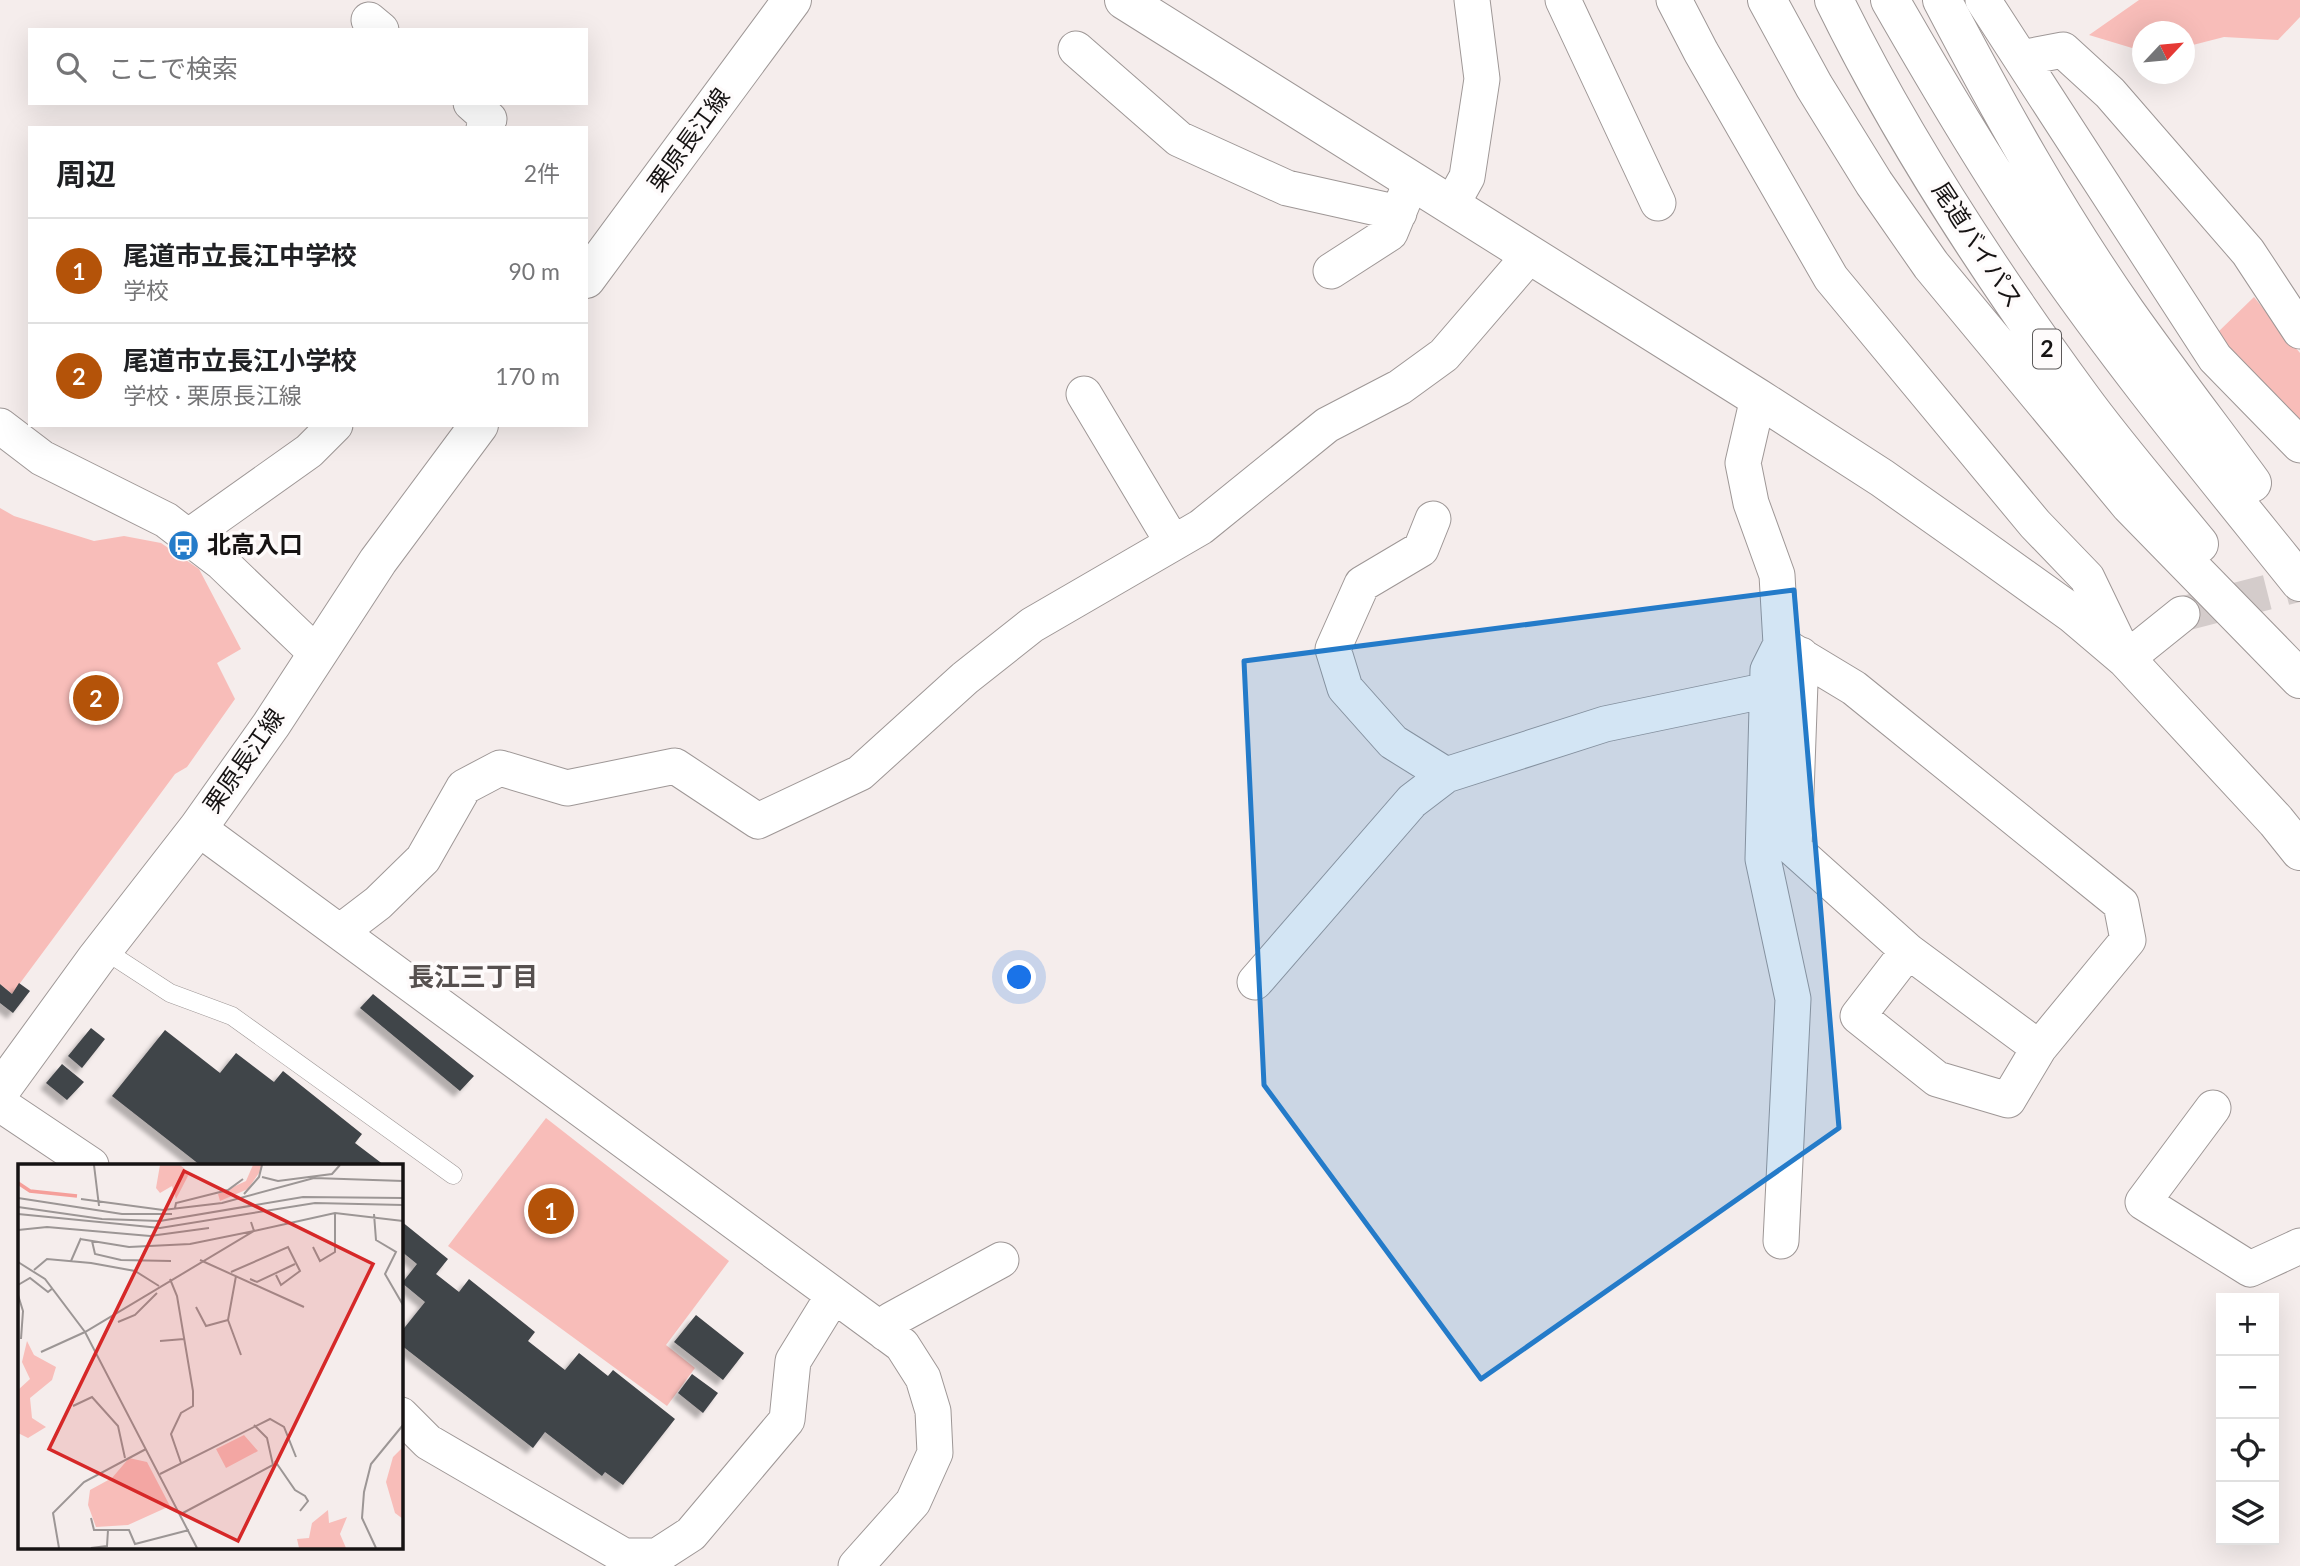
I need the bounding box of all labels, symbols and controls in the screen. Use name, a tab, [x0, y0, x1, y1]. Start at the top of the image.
north arrow	[2132, 21, 2195, 84]
search box	[28, 28, 588, 105]
icon: search	[52, 48, 90, 86]
text: ここで検索	[108, 52, 238, 84]
street label: 栗原長江線	[641, 82, 735, 196]
text: 周辺	[56, 155, 116, 191]
text: 2件	[524, 159, 560, 187]
street label: 尾道バイパス	[1927, 176, 2030, 312]
text: 尾道市立長江中学校	[123, 239, 357, 271]
text: 1	[72, 257, 86, 285]
text: 90 m	[509, 257, 560, 285]
text: 学校	[123, 276, 169, 304]
road number: 2	[2033, 330, 2061, 368]
text: 尾道市立長江小学校	[123, 344, 357, 376]
text: 2	[72, 362, 86, 390]
text: 170 m	[495, 362, 560, 390]
text: 学校 · 栗原長江線	[123, 381, 302, 409]
bus stop icon: 北高入口	[167, 528, 201, 562]
place label: 北高入口	[207, 529, 303, 558]
pin: 2	[73, 672, 119, 724]
street label: 栗原長江線	[196, 703, 289, 818]
district label: 長江三丁目	[408, 960, 538, 992]
your location	[1002, 960, 1036, 994]
inset map	[18, 1164, 402, 1548]
pin: 1	[528, 1185, 574, 1237]
map controls	[2216, 1293, 2279, 1545]
button: +	[2216, 1293, 2279, 1356]
button: −	[2216, 1356, 2279, 1419]
button: locate	[2216, 1419, 2279, 1482]
button: layers	[2216, 1482, 2279, 1545]

